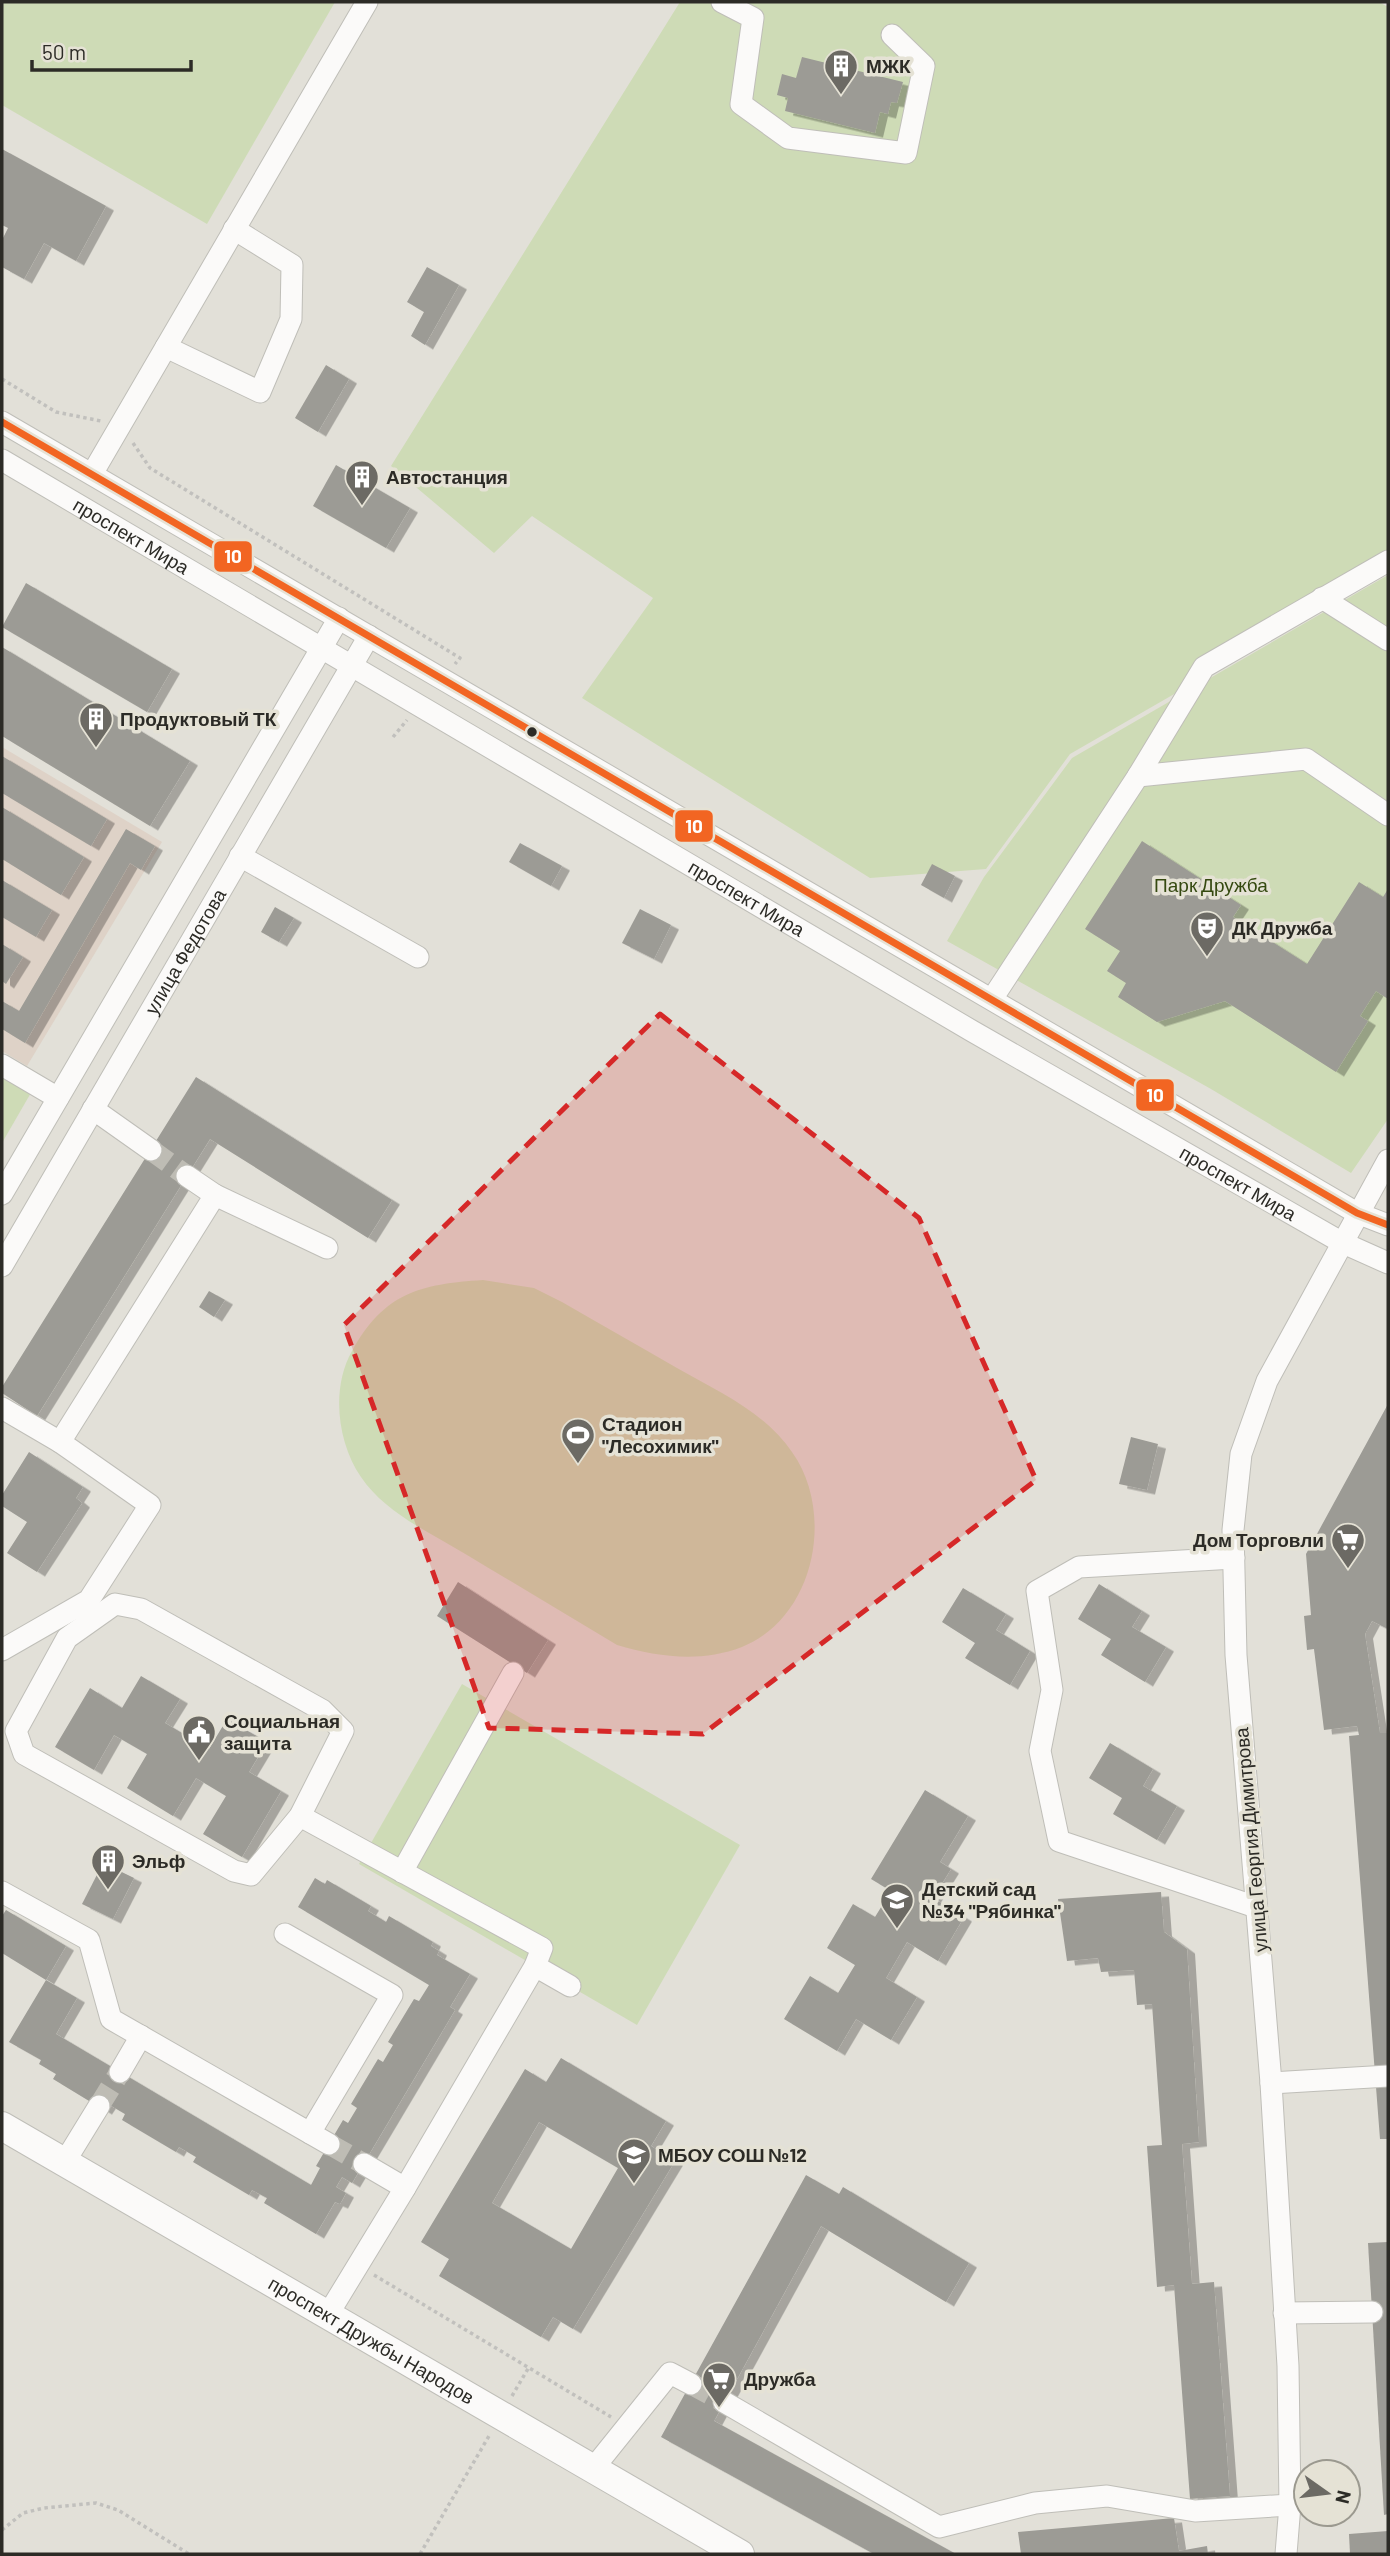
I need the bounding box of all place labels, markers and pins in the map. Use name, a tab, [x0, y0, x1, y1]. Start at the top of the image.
building icon: МЖК	[822, 47, 860, 96]
place label: МЖК	[866, 54, 911, 77]
building icon: Автостанция	[343, 458, 381, 507]
place label: Автостанция	[386, 465, 508, 488]
building icon: Продуктовый ТК	[77, 700, 115, 749]
place label: Продуктовый ТК	[120, 707, 277, 730]
unlabelled marker	[525, 725, 539, 739]
theatre icon: ДК Дружба	[1188, 909, 1226, 958]
place label: ДК Дружба	[1232, 916, 1333, 939]
place label: Стадион "Лесохимик"	[602, 1412, 719, 1457]
sports icon: Стадион "Лесохимик"	[559, 1416, 597, 1465]
supermarket icon: Дом Торговли	[1329, 1521, 1367, 1570]
place label: Дом Торговли	[1193, 1528, 1324, 1551]
place label: Социальная защита	[224, 1709, 340, 1754]
public building icon: Социальная защита	[180, 1713, 218, 1762]
building icon: Эльф	[89, 1842, 127, 1891]
place label: Эльф	[132, 1849, 185, 1872]
place label: Детский сад №34 "Рябинка"	[922, 1877, 1061, 1922]
school or university icon: Детский сад №34 "Рябинка"	[878, 1881, 916, 1930]
school or university icon: МБОУ СОШ №12	[615, 2136, 653, 2185]
place label: МБОУ СОШ №12	[658, 2143, 807, 2166]
supermarket icon: Дружба	[700, 2360, 738, 2409]
place label: Дружба	[744, 2367, 816, 2390]

